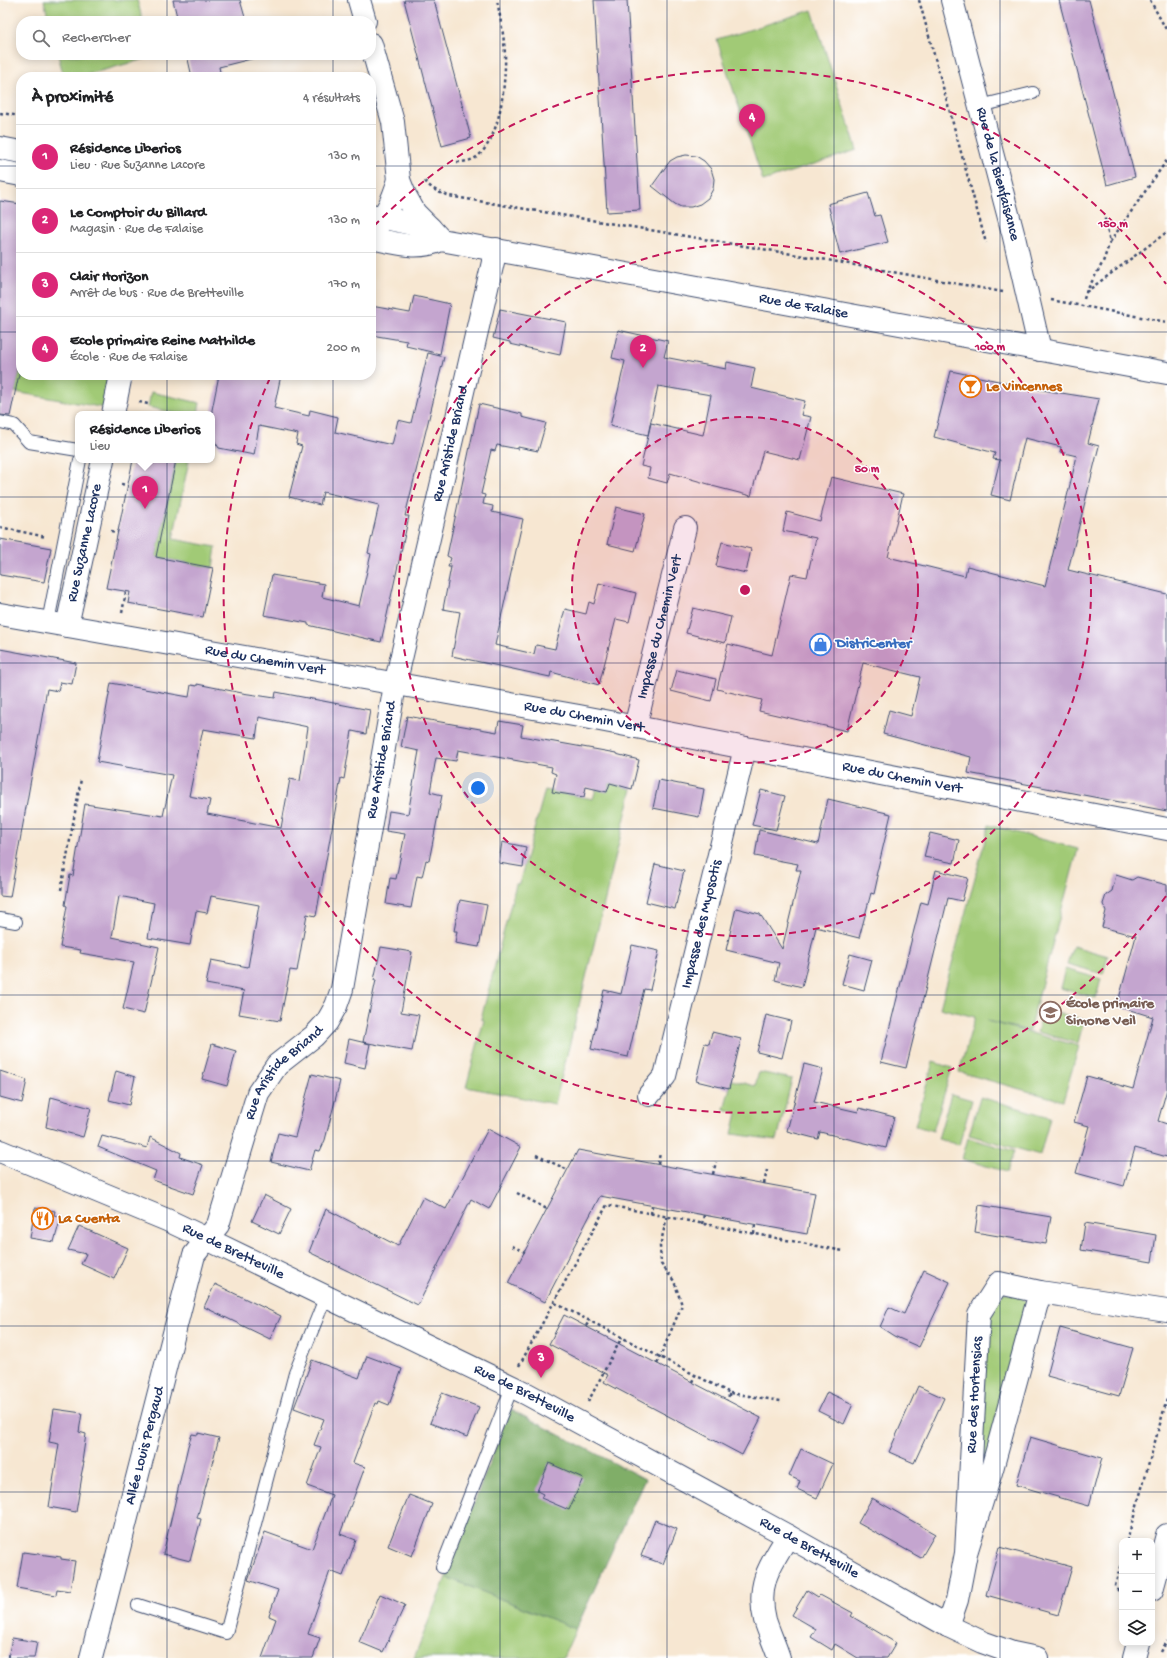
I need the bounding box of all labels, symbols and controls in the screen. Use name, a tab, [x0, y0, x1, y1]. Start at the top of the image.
search box	[16, 16, 376, 60]
icon: search	[30, 27, 52, 49]
text: Rechercher	[62, 29, 130, 47]
text: À proximité	[32, 88, 113, 108]
text: 4 résultats	[303, 91, 360, 106]
pin: 4	[739, 104, 765, 137]
street label: Rue de la Bienfaisance	[971, 105, 1024, 243]
text: Résidence Liberios	[70, 140, 181, 158]
text: 1	[42, 149, 48, 164]
text: 130 m	[328, 149, 360, 164]
text: Lieu · Rue Suzanne Lacore	[70, 158, 205, 173]
text: Le Comptoir du Billard	[70, 204, 206, 222]
text: 2	[42, 213, 48, 228]
text: 130 m	[328, 213, 360, 228]
text: 150 m	[1097, 218, 1128, 232]
text: Magasin · Rue de Falaise	[70, 222, 203, 237]
text: Clair Horizon	[70, 268, 148, 286]
text: 3	[42, 277, 48, 292]
text: 170 m	[328, 277, 360, 292]
text: Arrêt de bus · Rue de Bretteville	[70, 286, 244, 301]
street label: Rue de Falaise	[757, 289, 850, 323]
text: Ecole primaire Reine Mathilde	[70, 332, 255, 350]
pin: 2	[630, 335, 656, 368]
text: 4	[42, 341, 48, 356]
text: 200 m	[327, 341, 360, 356]
text: 100 m	[974, 341, 1005, 355]
text: École · Rue de Falaise	[70, 350, 187, 365]
bar icon: Le Vincennes	[957, 374, 983, 400]
place label: Le Vincennes	[986, 378, 1063, 396]
street label: Rue Aristide Briand	[429, 382, 473, 504]
popup	[75, 411, 215, 463]
text: Résidence Liberios	[90, 421, 200, 439]
text: Lieu	[90, 439, 110, 454]
text: 50 m	[855, 463, 880, 477]
pin: 1	[132, 476, 158, 509]
street label: Rue Suzanne Lacore	[63, 482, 107, 604]
street label: Impasse du Chemin Vert	[633, 551, 687, 701]
centre of rings	[738, 583, 752, 597]
shop icon: DistriCenter	[808, 631, 834, 657]
place label: DistriCenter	[834, 635, 913, 653]
street label: Rue du Chemin Vert	[203, 641, 328, 680]
street label: Rue du Chemin Vert	[523, 697, 647, 738]
street label: Rue Aristide Briand	[363, 699, 401, 820]
street label: Rue du Chemin Vert	[841, 758, 965, 799]
your location	[468, 778, 488, 798]
street label: Impasse des Myosotis	[678, 858, 726, 990]
place label: École primaire Simone Veil	[1066, 995, 1155, 1030]
school or university icon: École primaire Simone Veil	[1038, 1000, 1064, 1026]
street label: Rue Aristide Briand	[241, 1021, 329, 1122]
restaurant icon: La Cuenta	[30, 1206, 56, 1232]
place label: La Cuenta	[58, 1210, 121, 1228]
street label: Rue de Bretteville	[179, 1219, 287, 1284]
street label: Rue des Hortensias	[963, 1336, 987, 1454]
pin: 3	[528, 1345, 554, 1378]
street label: Rue de Bretteville	[471, 1361, 578, 1427]
street label: Allée Louis Pergaud	[121, 1384, 169, 1507]
street label: Rue de Bretteville	[756, 1513, 862, 1583]
map controls	[1119, 1538, 1155, 1646]
button: +	[1119, 1538, 1155, 1574]
button: −	[1119, 1574, 1155, 1610]
button: layers	[1119, 1610, 1155, 1646]

